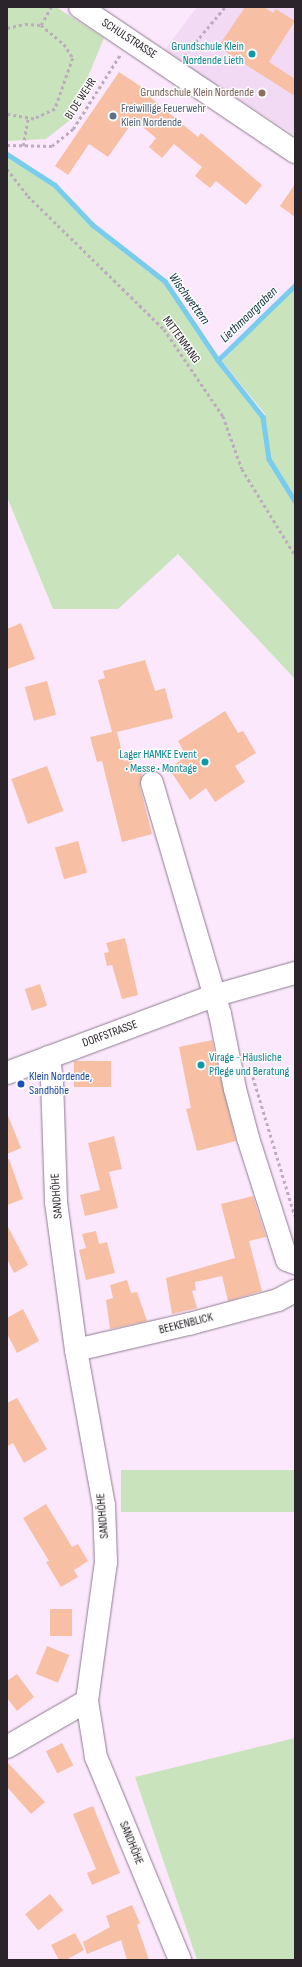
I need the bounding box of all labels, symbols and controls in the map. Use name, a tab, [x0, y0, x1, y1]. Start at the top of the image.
street label: SCHULSTRASSE	[99, 16, 159, 62]
place label: Grundschule Klein Nordende Lieth	[171, 40, 244, 68]
marker: Grundschule Klein Nordende Lieth	[247, 49, 257, 59]
street label: BI DE WEHR	[62, 75, 100, 123]
place label: Grundschule Klein Nordende	[140, 86, 254, 100]
marker: Grundschule Klein Nordende	[257, 88, 267, 98]
place label: Freiwillige Feuerwehr Klein Nordende	[121, 102, 206, 130]
marker: Freiwillige Feuerwehr Klein Nordende	[108, 111, 118, 121]
water label: Wischwettern	[165, 270, 213, 328]
water label: Liethmoorgraben	[217, 284, 281, 346]
street label: MITTENMANG	[159, 314, 203, 366]
place label: Lager HAMKE Event • Messe • Montage	[119, 748, 197, 776]
marker: Lager HAMKE Event • Messe • Montage	[200, 757, 210, 767]
street label: DORFSTRASSE	[81, 1017, 139, 1051]
place label: Virage - Häusliche Pflege und Beratung	[209, 1051, 289, 1079]
marker: Virage - Häusliche Pflege und Beratung	[196, 1060, 206, 1070]
place label: Klein Nordende, Sandhöhe	[29, 1070, 92, 1098]
marker: Klein Nordende, Sandhöhe	[16, 1079, 26, 1089]
street label: SANDHÖHE	[48, 1173, 66, 1219]
street label: BEEKENBLICK	[158, 1310, 214, 1338]
street label: SANDHÖHE	[94, 1493, 112, 1539]
street label: SANDHÖHE	[116, 1819, 146, 1867]

